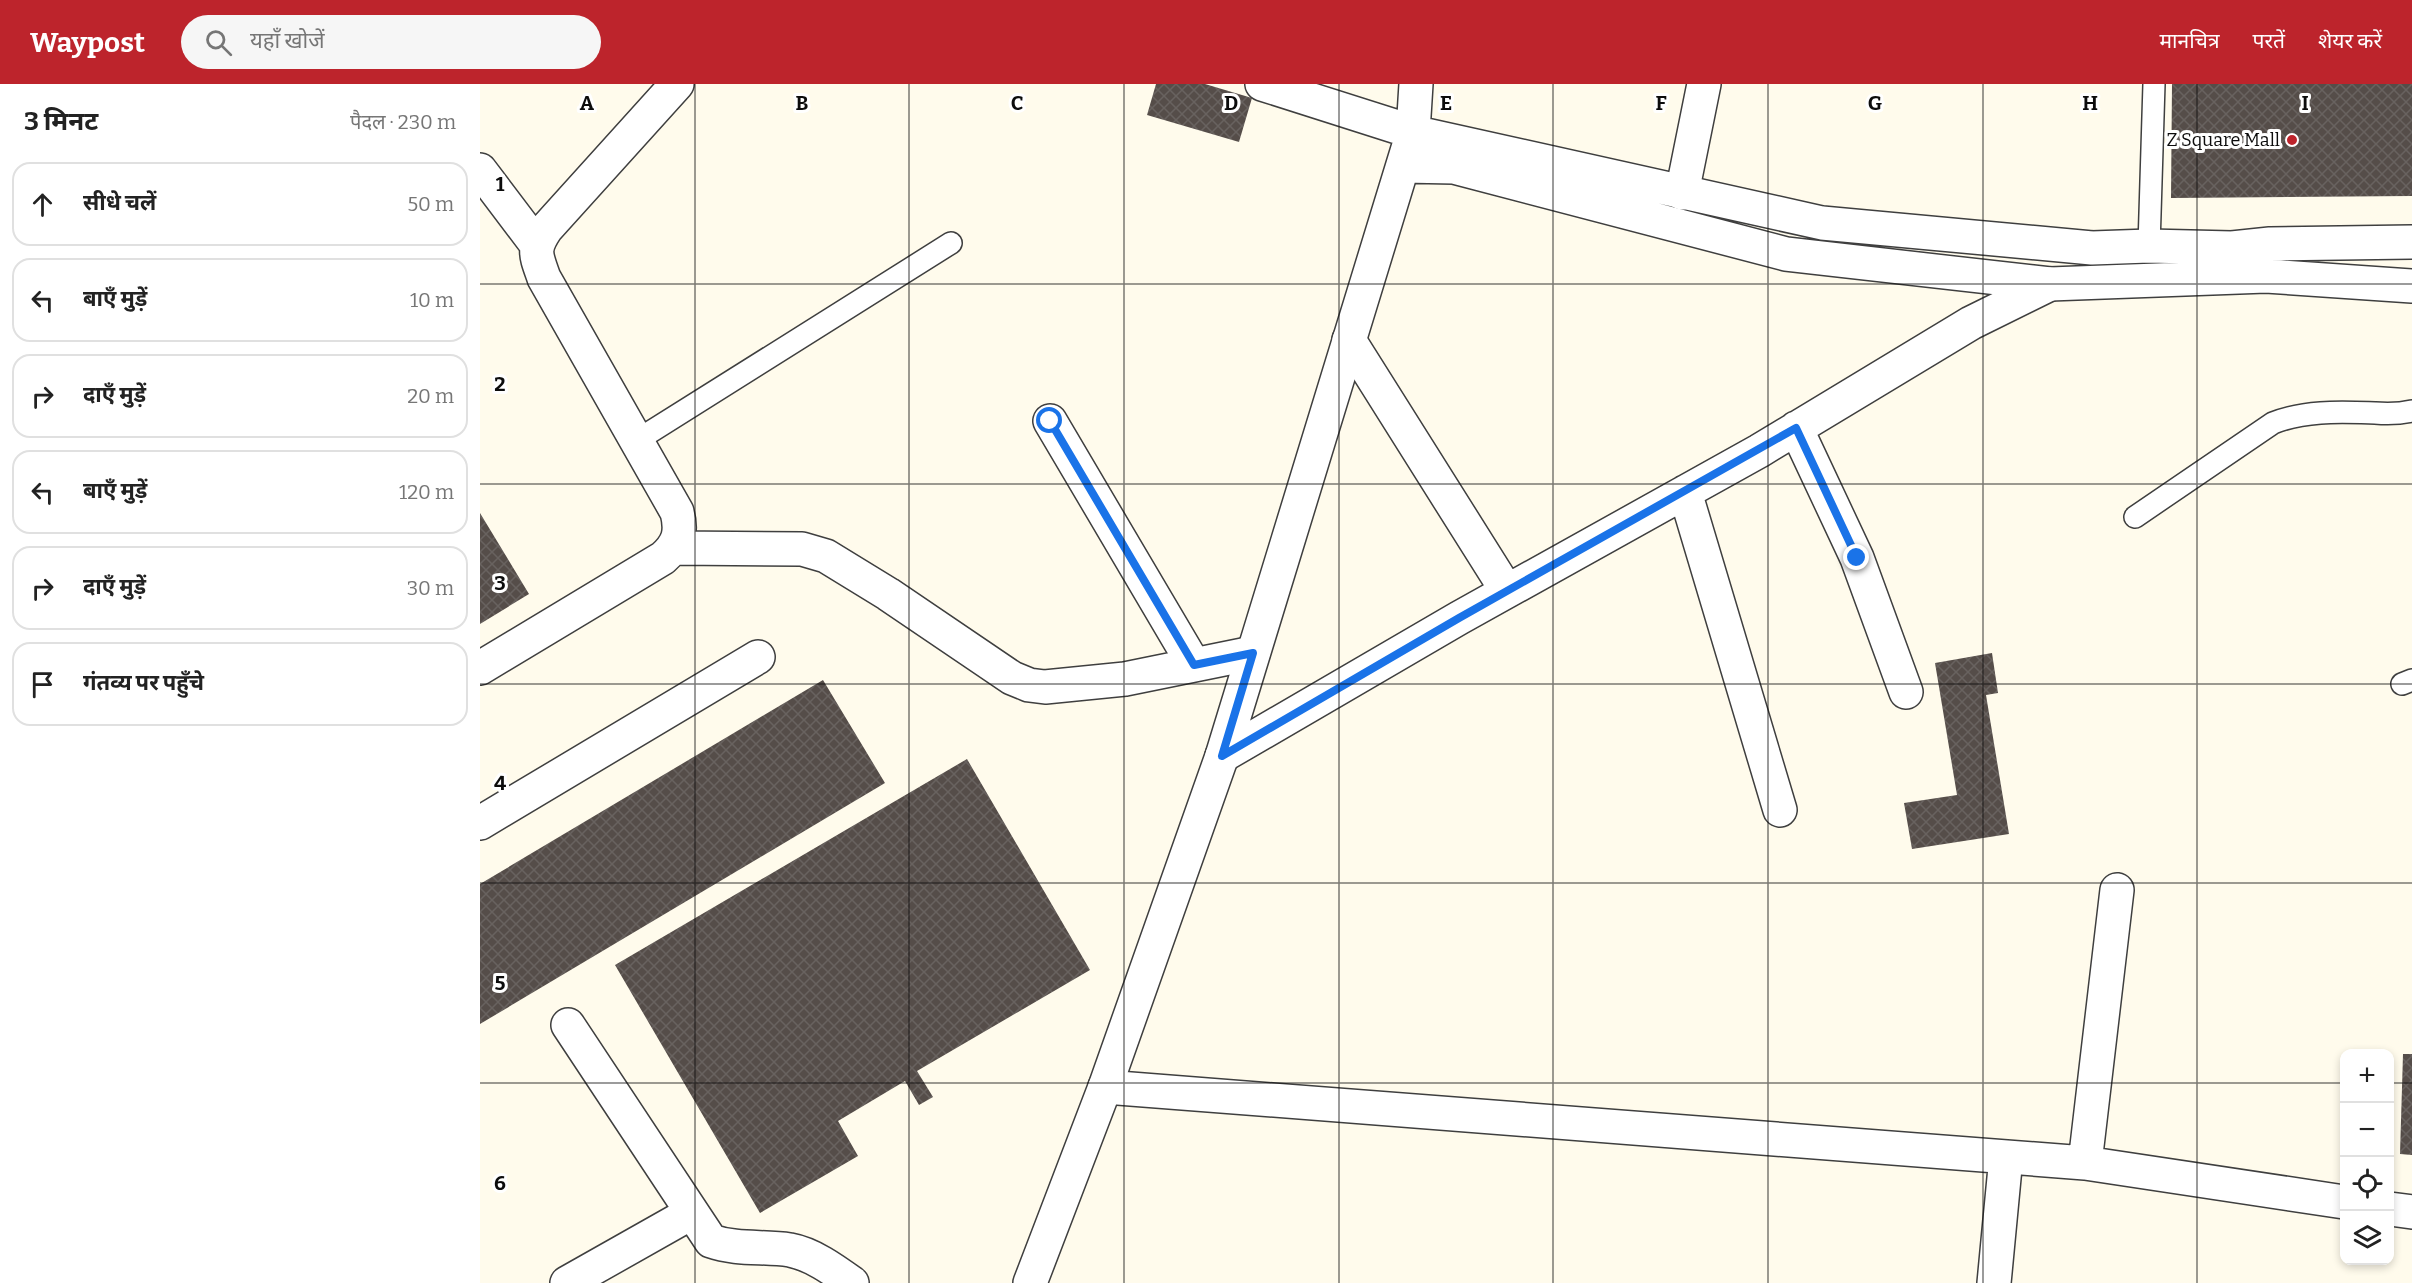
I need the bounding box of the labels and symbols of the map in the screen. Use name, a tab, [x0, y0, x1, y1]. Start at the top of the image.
text: A	[580, 91, 595, 115]
text: B	[796, 91, 809, 115]
text: C	[1011, 91, 1023, 115]
text: D	[1224, 91, 1238, 115]
text: E	[1440, 91, 1452, 115]
text: F	[1655, 91, 1667, 115]
text: G	[1868, 91, 1882, 115]
text: H	[2082, 91, 2098, 115]
text: I	[2301, 91, 2309, 115]
place label: Z Square Mall	[2166, 129, 2280, 151]
marker: Z Square Mall	[2285, 133, 2299, 147]
text: 1	[496, 172, 505, 196]
text: 2	[494, 372, 506, 396]
route start	[1036, 407, 1062, 433]
route end	[1843, 544, 1869, 570]
text: 3	[494, 571, 506, 595]
text: 4	[494, 771, 506, 795]
text: 5	[495, 971, 506, 995]
text: 6	[494, 1171, 506, 1195]

